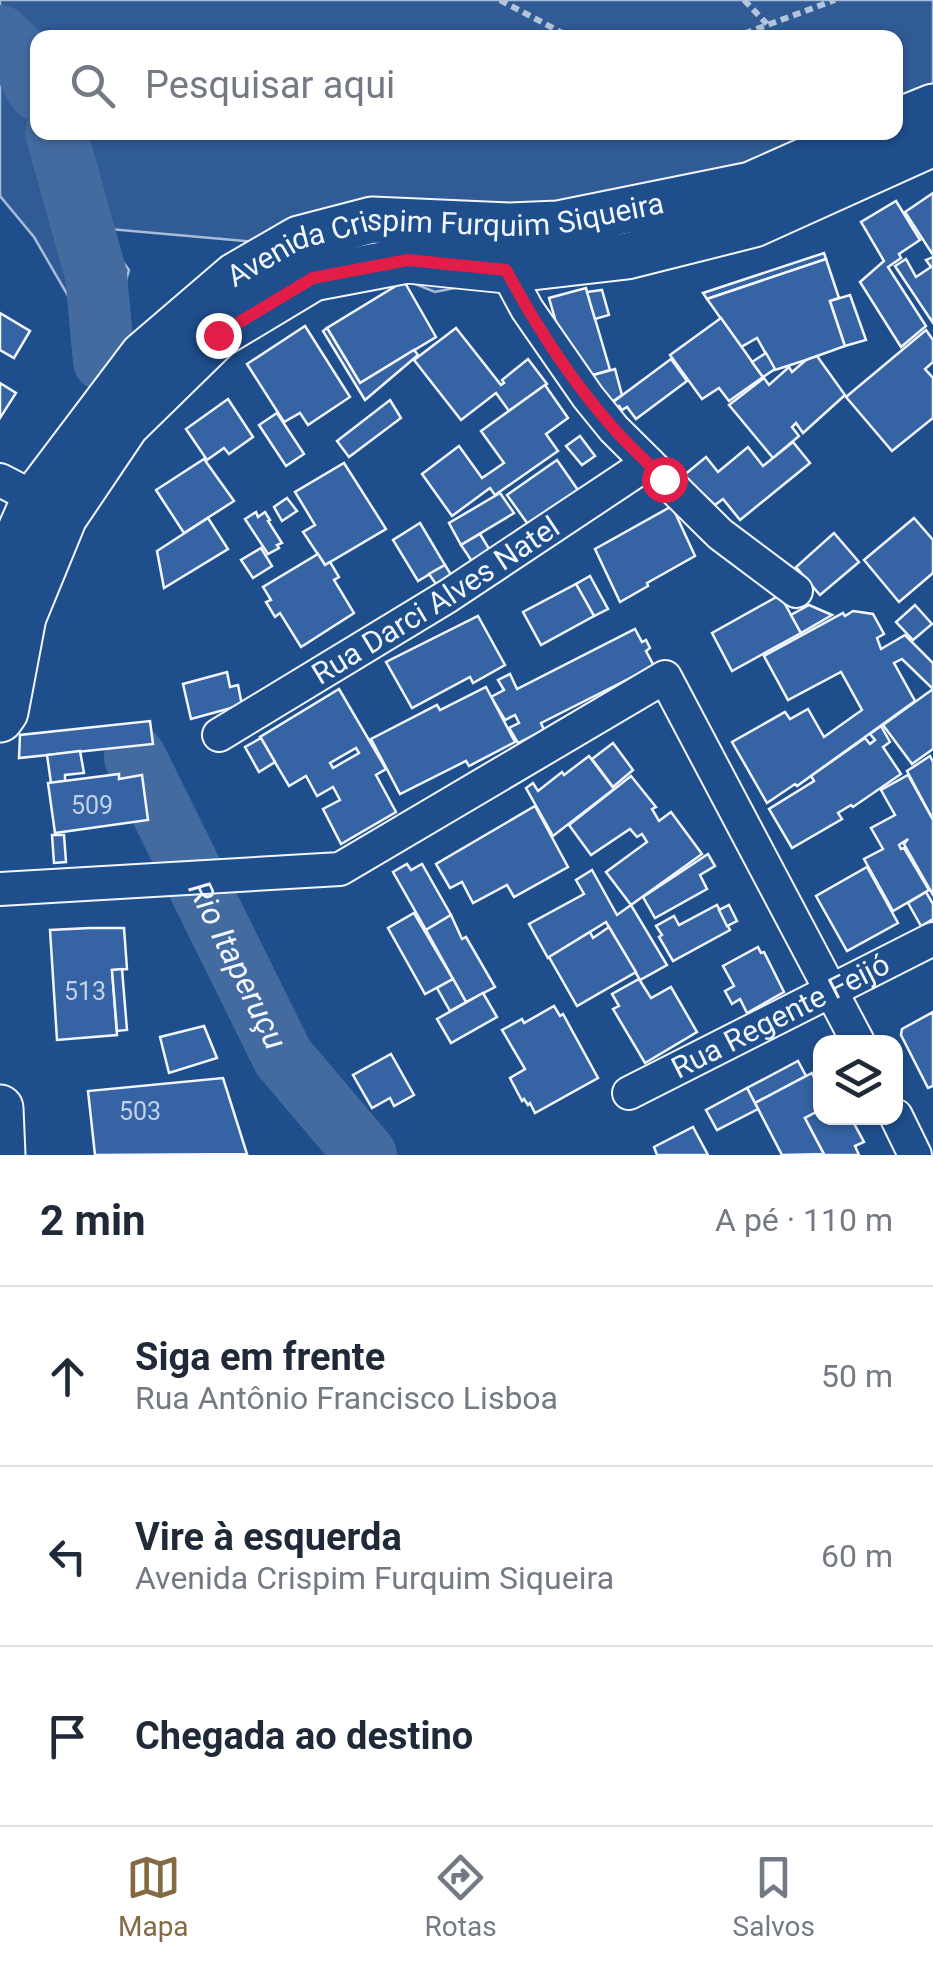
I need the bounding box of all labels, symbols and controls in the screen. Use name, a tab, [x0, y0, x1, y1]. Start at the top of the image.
search box	[30, 30, 903, 140]
icon: search	[65, 58, 120, 113]
text: Pesquisar aqui	[145, 63, 395, 107]
street label: Avenida Crispim Furquim Siqueira	[221, 185, 667, 294]
route end	[196, 313, 242, 359]
route start	[642, 457, 688, 503]
street label: Rua Darci Alves Natel	[305, 509, 566, 691]
house number: 509	[71, 791, 113, 820]
water label: Rio Itaperuçu	[180, 875, 295, 1055]
street label: Rua Regente Feijó	[666, 946, 895, 1085]
house number: 513	[64, 977, 106, 1006]
map controls	[813, 1035, 903, 1125]
button: layers	[813, 1035, 903, 1125]
house number: 503	[119, 1097, 161, 1126]
text: 2 min	[40, 1196, 146, 1245]
text: A pé · 110 m	[715, 1201, 893, 1239]
text: Siga em frente	[135, 1335, 385, 1379]
icon: ahead	[40, 1349, 95, 1404]
text: 50 m	[821, 1357, 893, 1395]
text: Rua Antônio Francisco Lisboa	[135, 1379, 558, 1417]
text: Vire à esquerda	[135, 1515, 402, 1559]
icon: left	[40, 1529, 95, 1584]
text: 60 m	[821, 1537, 893, 1575]
text: Avenida Crispim Furquim Siqueira	[135, 1559, 614, 1597]
icon: arrive	[40, 1709, 95, 1764]
text: Chegada ao destino	[135, 1714, 473, 1758]
tab: Mapa	[118, 1850, 189, 1943]
tab: Rotas	[425, 1850, 497, 1943]
tab: Salvos	[733, 1850, 815, 1943]

